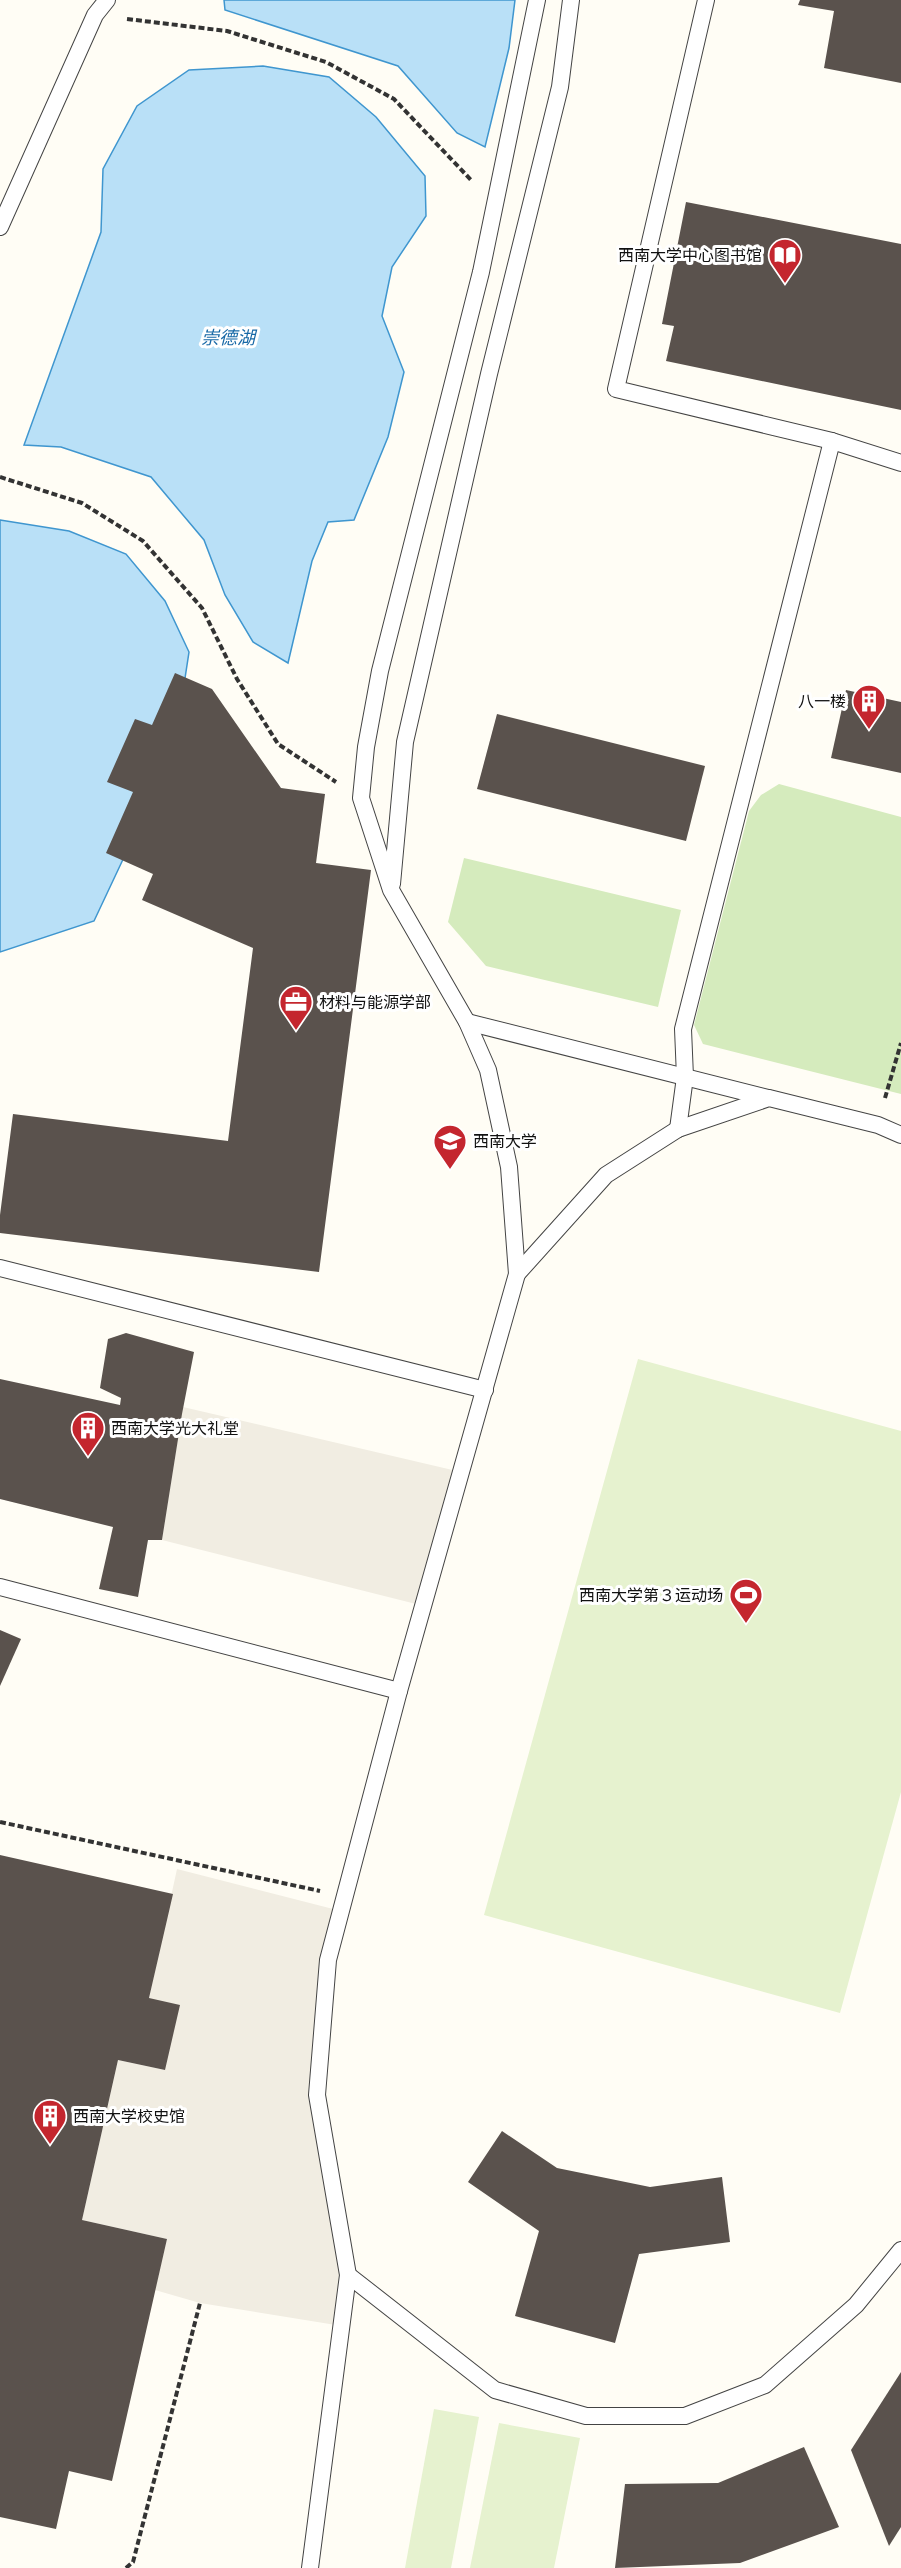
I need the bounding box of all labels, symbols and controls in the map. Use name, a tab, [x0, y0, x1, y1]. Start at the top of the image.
library icon: 西南大学中心图书馆	[767, 237, 803, 284]
place label: 西南大学中心图书馆	[618, 245, 762, 265]
water label: 崇德湖	[201, 326, 258, 349]
building icon: 八一楼	[851, 683, 887, 730]
place label: 八一楼	[798, 691, 846, 711]
office icon: 材料与能源学部	[278, 984, 314, 1031]
place label: 材料与能源学部	[319, 992, 431, 1012]
school or university icon: 西南大学	[432, 1123, 468, 1170]
place label: 西南大学	[473, 1131, 537, 1151]
building icon: 西南大学光大礼堂	[70, 1410, 106, 1457]
place label: 西南大学光大礼堂	[111, 1418, 239, 1438]
sports icon: 西南大学第３运动场	[728, 1577, 764, 1624]
place label: 西南大学第３运动场	[579, 1585, 723, 1605]
building icon: 西南大学校史馆	[32, 2098, 68, 2145]
place label: 西南大学校史馆	[73, 2106, 185, 2126]

